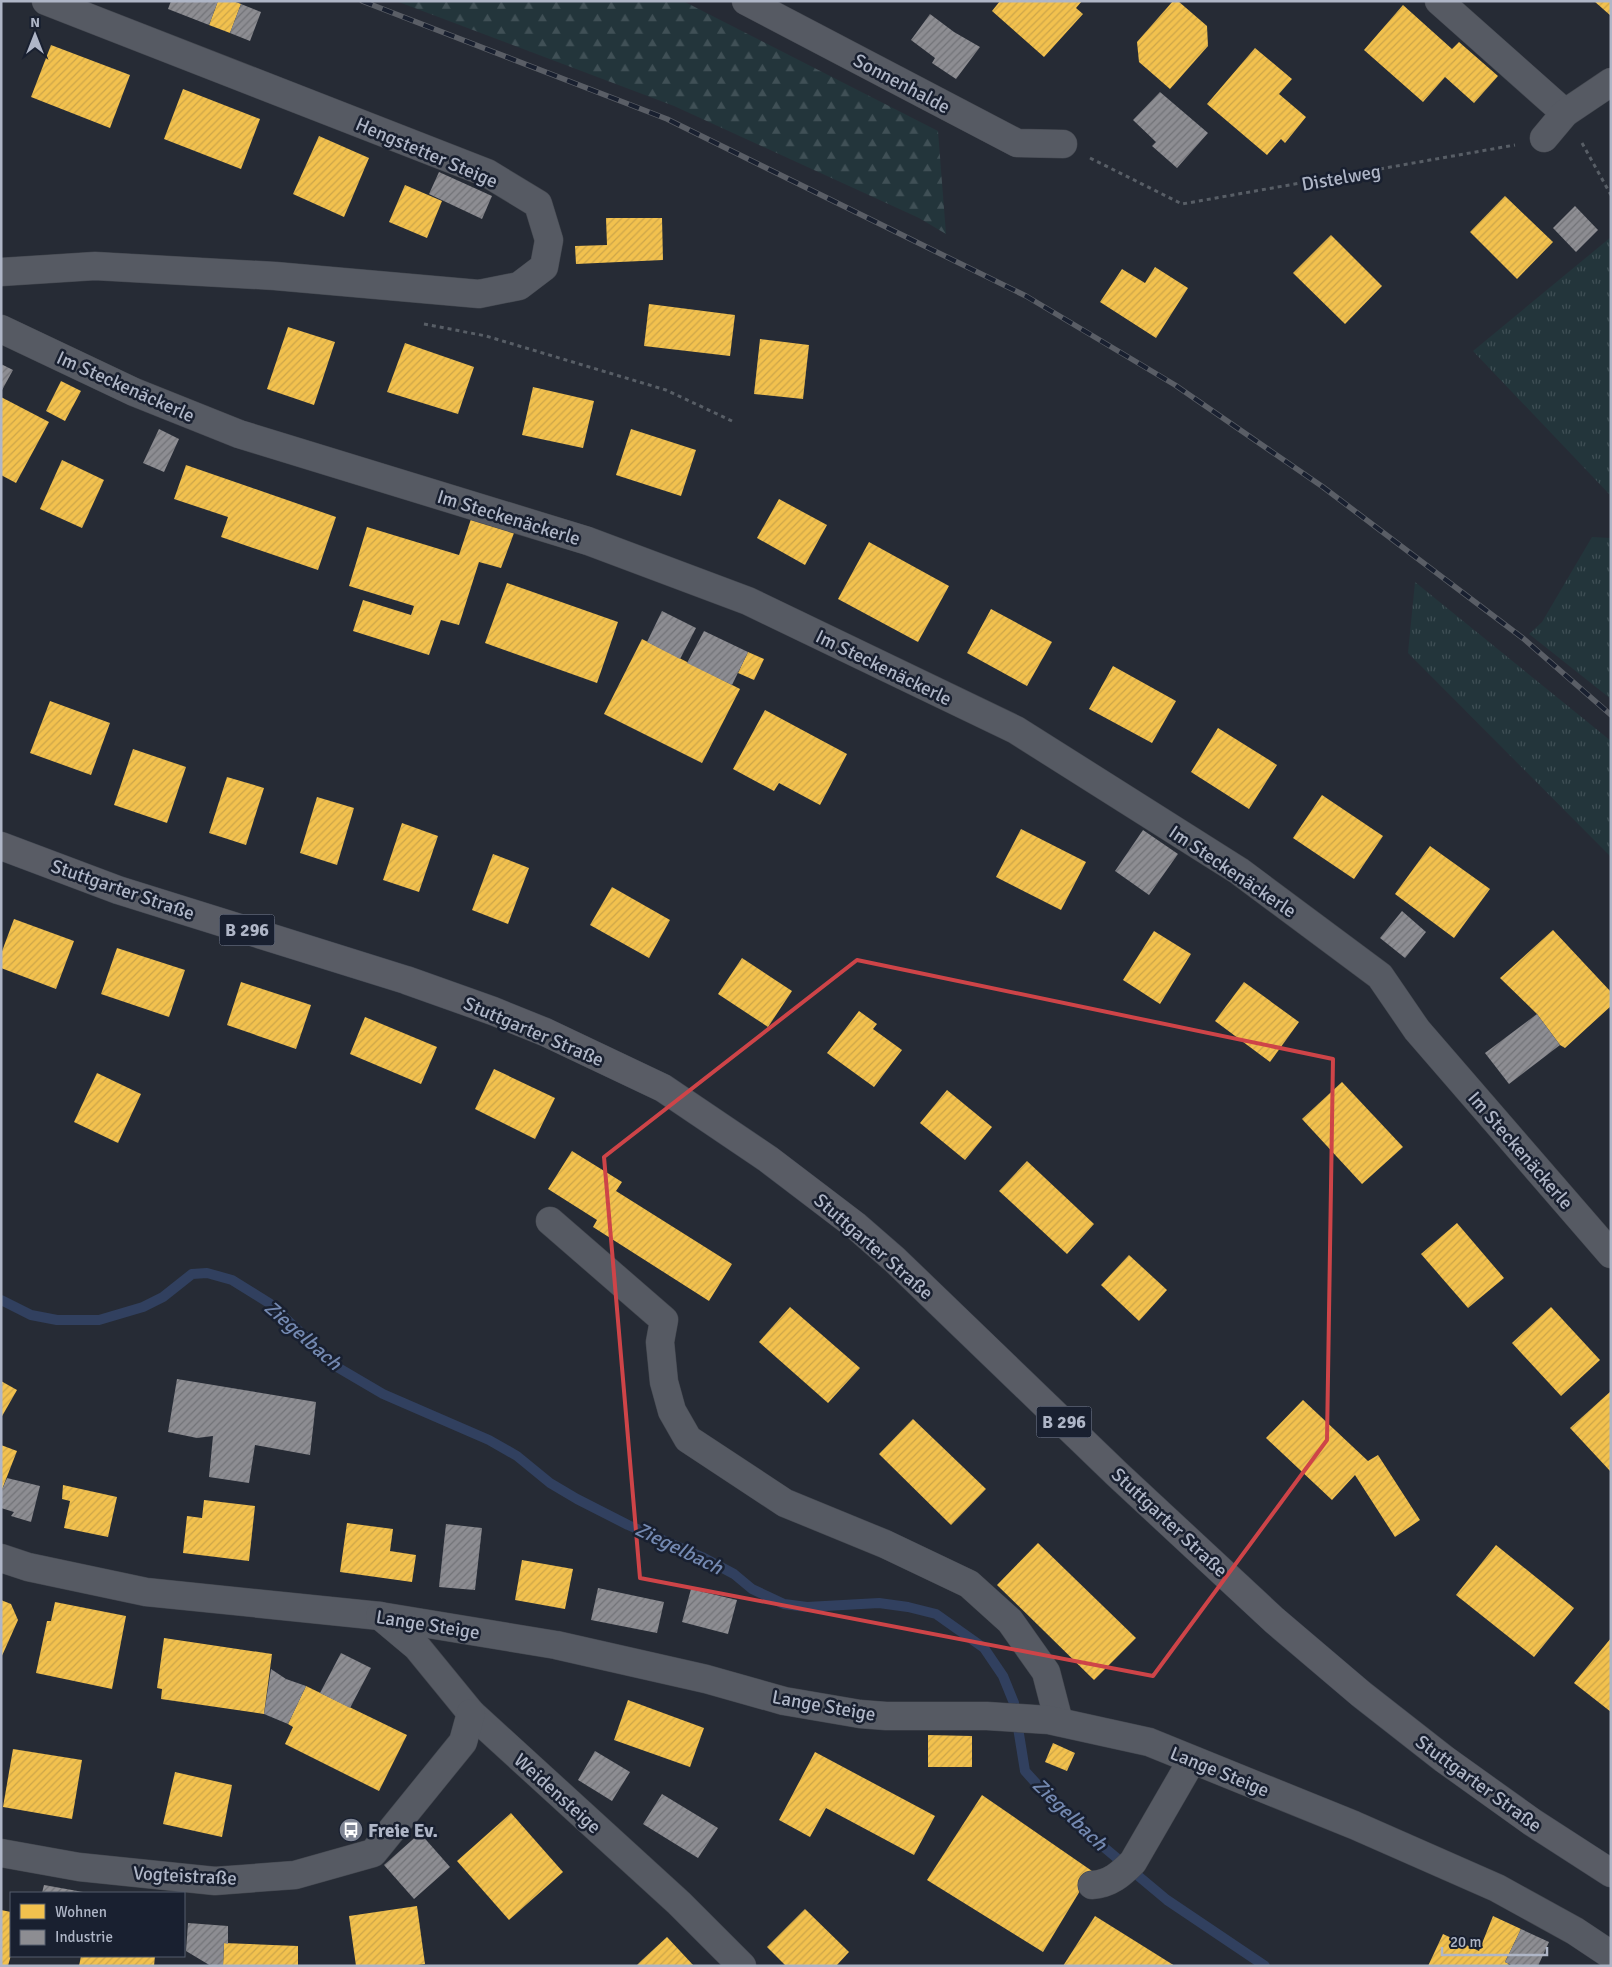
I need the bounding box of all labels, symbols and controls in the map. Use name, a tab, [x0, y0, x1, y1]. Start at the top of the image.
north arrow	[10, 10, 60, 60]
text: N	[30, 14, 40, 31]
street label: Sonnenhalde	[849, 48, 954, 119]
street label: Hengstetter Steige	[352, 112, 501, 194]
street label: Distelweg	[1300, 159, 1383, 197]
street label: Im Steckenäckerle	[53, 346, 198, 428]
street label: Im Steckenäckerle	[434, 485, 583, 551]
street label: Im Steckenäckerle	[812, 625, 956, 711]
street label: Im Steckenäckerle	[1164, 820, 1301, 923]
street label: Stuttgarter Straße	[48, 854, 198, 926]
road number: B 296	[220, 914, 274, 946]
street label: Stuttgarter Straße	[460, 992, 607, 1072]
street label: Im Steckenäckerle	[1462, 1087, 1578, 1215]
street label: Stuttgarter Straße	[809, 1188, 938, 1305]
water label: Ziegelbach	[259, 1295, 347, 1376]
road number: B 296	[1036, 1406, 1092, 1438]
street label: Stuttgarter Straße	[1106, 1463, 1232, 1583]
water label: Ziegelbach	[631, 1517, 728, 1581]
street label: Lange Steige	[374, 1605, 481, 1645]
street label: Lange Steige	[770, 1685, 877, 1727]
street label: Stuttgarter Straße	[1411, 1730, 1546, 1838]
street label: Lange Steige	[1167, 1741, 1273, 1803]
street label: Weidensteige	[509, 1748, 606, 1839]
water label: Ziegelbach	[1027, 1773, 1113, 1857]
bus stop icon: Freie Ev.	[338, 1817, 364, 1843]
place label: Freie Ev.	[368, 1819, 438, 1843]
street label: Vogteistraße	[132, 1861, 237, 1891]
legend	[10, 1892, 185, 1957]
text: Wohnen	[55, 1903, 107, 1921]
scale bar	[1442, 1924, 1547, 1956]
text: Industrie	[55, 1928, 113, 1946]
text: 20 m	[1450, 1933, 1481, 1951]

